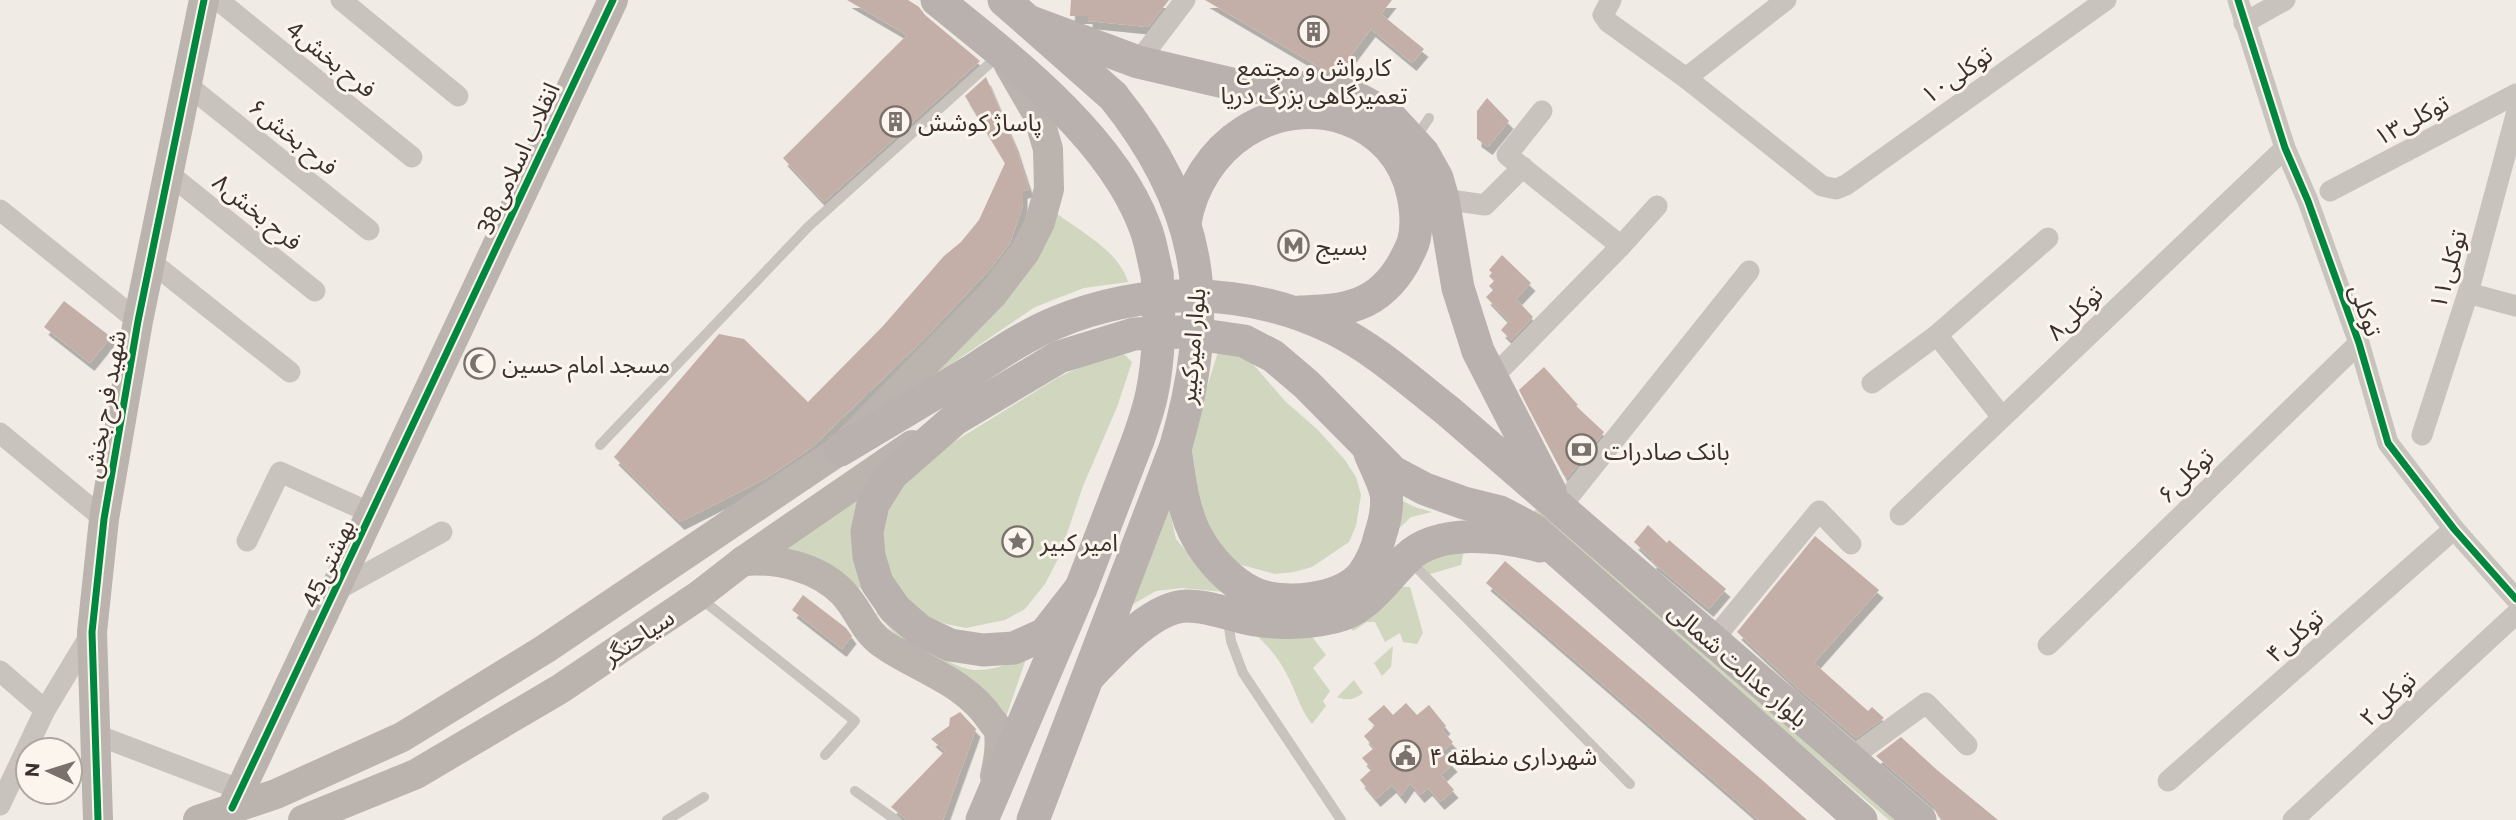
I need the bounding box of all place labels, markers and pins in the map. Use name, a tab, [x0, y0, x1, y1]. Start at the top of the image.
building icon: کارواش و مجتمع تعمیرگاهی بزرگ دریا	[1297, 15, 1331, 49]
place label: کارواش و مجتمع تعمیرگاهی بزرگ دریا	[1220, 52, 1408, 110]
building icon: پاساژ کوشش	[878, 104, 912, 138]
place label: پاساژ کوشش	[918, 107, 1042, 138]
metro station icon: بسیج	[1276, 228, 1310, 262]
place label: بسیج	[1316, 231, 1367, 264]
mosque icon: مسجد امام حسین	[462, 346, 496, 380]
place label: مسجد امام حسین	[502, 349, 670, 383]
bank icon: بانک صادرات	[1564, 433, 1598, 467]
place label: بانک صادرات	[1604, 436, 1730, 466]
place icon: امیر کبیر	[1000, 524, 1034, 558]
place label: امیر کبیر	[1039, 527, 1118, 557]
public building icon: شهرداری منطقه ۴	[1389, 738, 1423, 772]
place label: شهرداری منطقه ۴	[1429, 741, 1597, 771]

